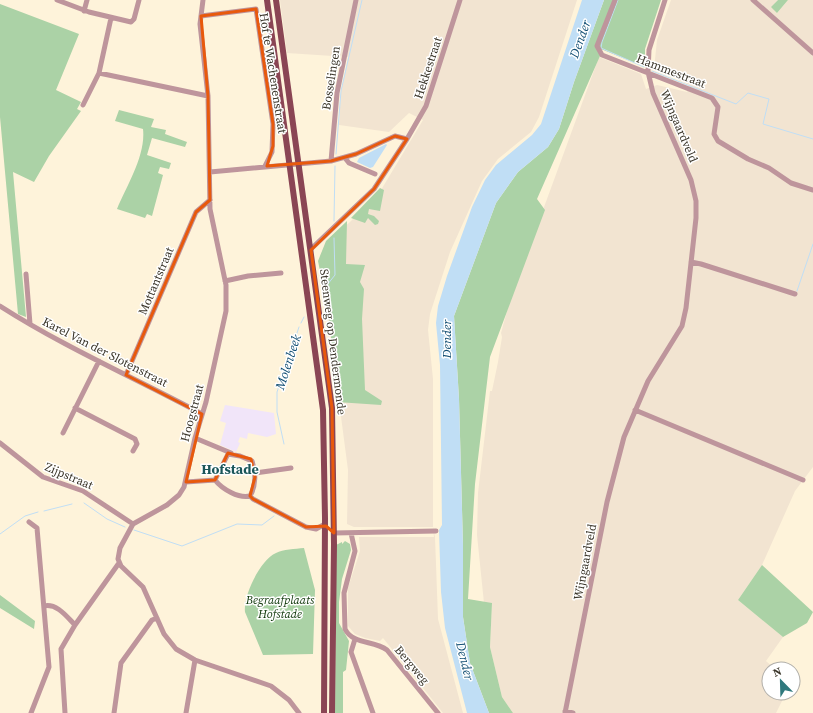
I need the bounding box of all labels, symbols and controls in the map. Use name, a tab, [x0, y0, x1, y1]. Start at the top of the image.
street label: Hof te Wachenenstraat	[256, 11, 290, 135]
water label: Dender	[565, 17, 595, 61]
street label: Hekkestraat	[410, 35, 446, 101]
street label: Bosselingen	[318, 45, 344, 111]
street label: Hammestraat	[634, 50, 708, 92]
street label: Wijngaardveld	[657, 87, 702, 165]
street label: Mottantstraat	[135, 245, 178, 317]
street label: Steenweg op Dendermonde	[316, 268, 350, 416]
street label: Karel Van der Slotenstraat	[40, 313, 170, 391]
water label: Dender	[438, 319, 455, 360]
water label: Molenbeek	[271, 331, 305, 393]
street label: Hoogstraat	[177, 382, 207, 443]
street label: Zijpstraat	[43, 459, 96, 493]
district label: Hofstade	[201, 459, 259, 479]
street label: Wijngaardveld	[570, 522, 600, 602]
park label: Begraafplaats Hofstade	[245, 592, 315, 622]
water label: Dender	[452, 639, 478, 683]
street label: Bergweg	[391, 642, 433, 688]
north arrow	[761, 661, 801, 701]
text: N	[771, 664, 784, 681]

